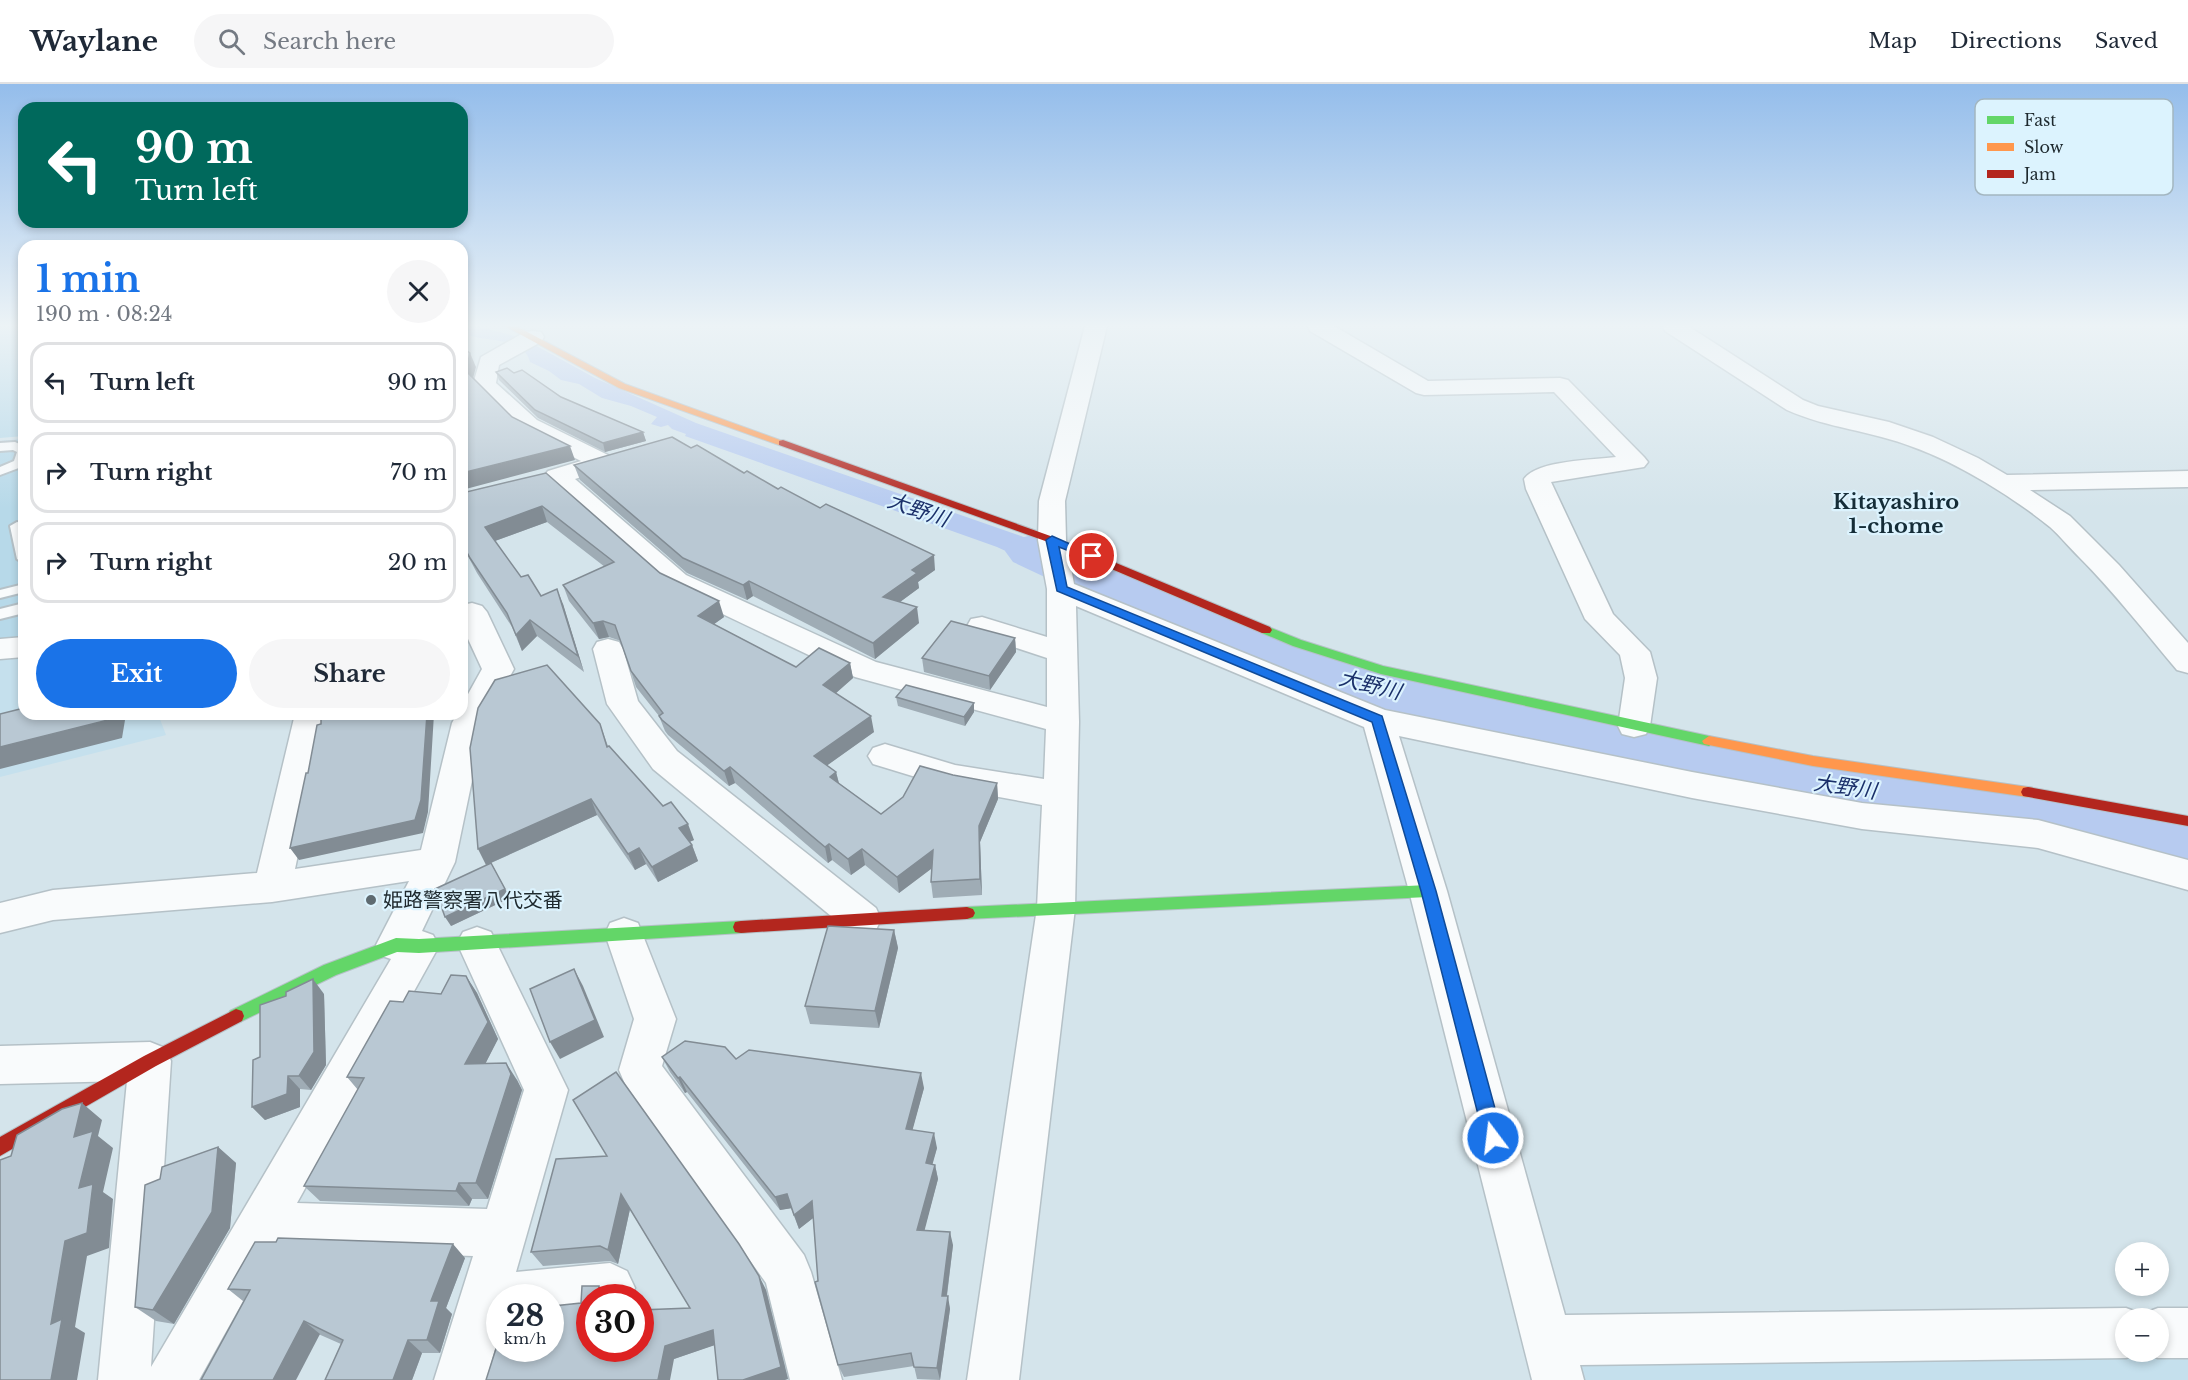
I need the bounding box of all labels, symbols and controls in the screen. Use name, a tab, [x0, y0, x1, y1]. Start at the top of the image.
search box	[194, 14, 614, 68]
text: Waylane	[30, 24, 158, 59]
icon: search	[215, 25, 248, 58]
text: Search here	[263, 28, 396, 55]
text: Map	[1868, 28, 1917, 54]
text: Directions	[1950, 28, 2062, 54]
text: Saved	[2095, 28, 2158, 54]
legend	[1975, 99, 2173, 195]
text: Fast	[2024, 110, 2056, 130]
text: 90 m	[135, 122, 253, 174]
icon: left	[36, 126, 114, 204]
text: Slow	[2024, 137, 2064, 157]
text: Jam	[2022, 164, 2056, 184]
text: Turn left	[135, 174, 258, 207]
text: 1 min	[36, 257, 140, 302]
button: close	[387, 260, 450, 323]
text: 190 m · 08:24	[36, 302, 173, 326]
icon: left	[39, 366, 72, 399]
text: Turn left	[90, 369, 195, 396]
text: 90 m	[387, 369, 447, 396]
icon: right	[39, 456, 72, 489]
text: Turn right	[90, 459, 212, 486]
text: 70 m	[390, 459, 447, 486]
water label: 大野川	[884, 487, 954, 533]
district label: Kitayashiro 1-chome	[1833, 489, 1959, 539]
pin	[1066, 530, 1117, 581]
icon: arrive	[1075, 539, 1108, 572]
icon: right	[39, 546, 72, 579]
text: Turn right	[90, 549, 212, 576]
text: 20 m	[388, 549, 447, 576]
button: Exit	[36, 639, 237, 708]
button: Share	[249, 639, 450, 708]
water label: 大野川	[1336, 665, 1406, 706]
water label: 大野川	[1812, 770, 1880, 805]
place label: 姫路警察署八代交番	[383, 888, 563, 912]
marker: 姫路警察署八代交番	[364, 893, 378, 907]
position arrow	[1461, 1106, 1525, 1170]
map controls	[2115, 1242, 2169, 1362]
button: +	[2115, 1242, 2169, 1296]
speed limit sign: 30	[576, 1284, 654, 1362]
text: 28	[506, 1297, 544, 1334]
button: −	[2115, 1308, 2169, 1362]
text: km/h	[504, 1329, 546, 1348]

